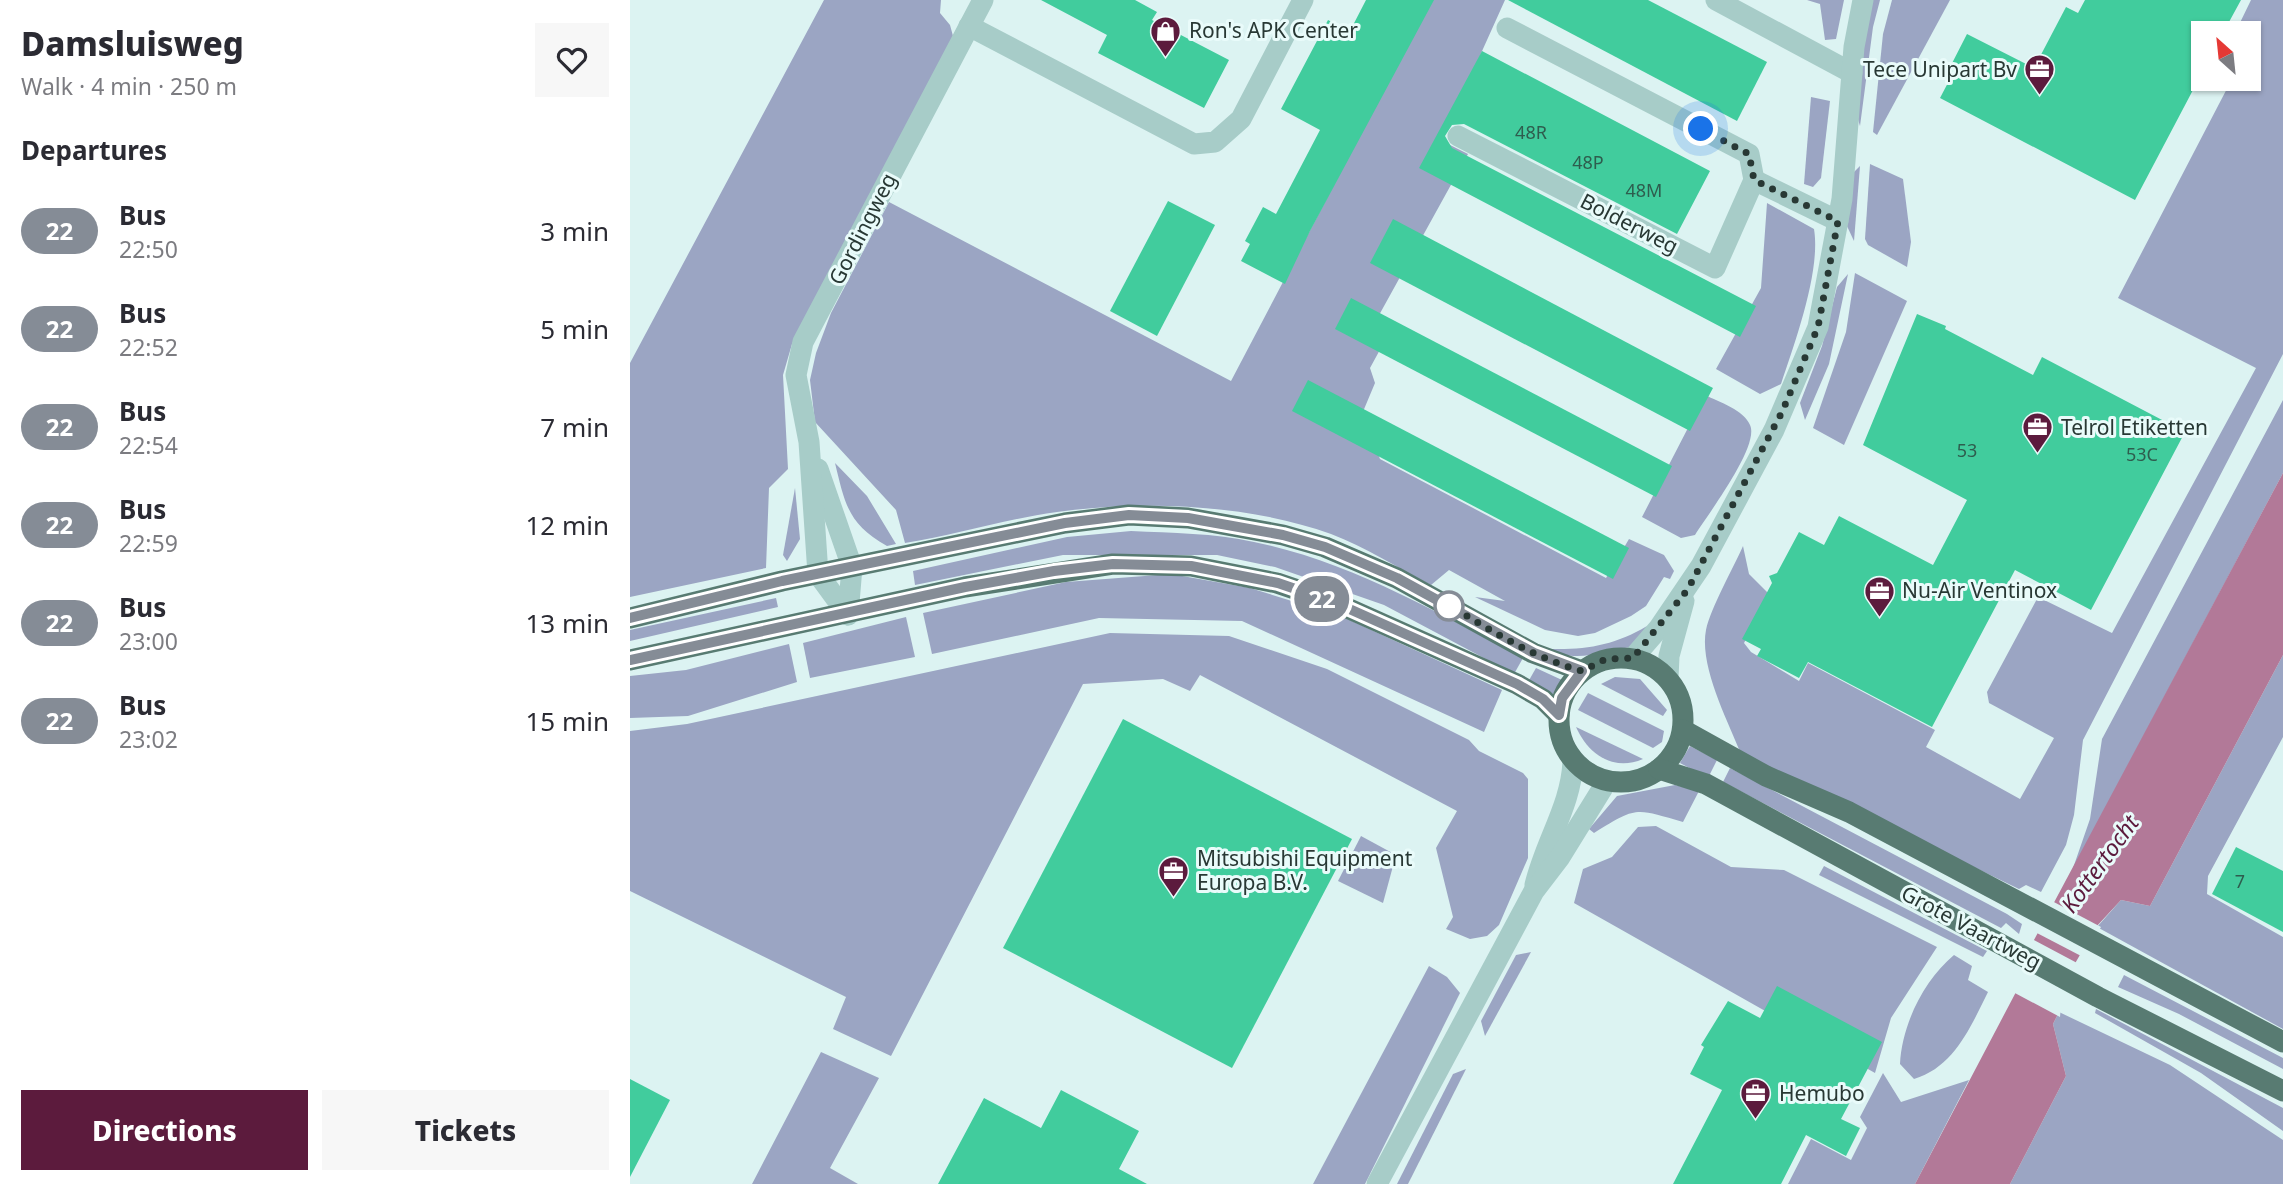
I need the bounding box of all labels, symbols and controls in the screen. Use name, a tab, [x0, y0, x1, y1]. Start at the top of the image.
shop icon: Ron's APK Center	[1149, 14, 1183, 58]
place label: Ron's APK Center	[1189, 16, 1358, 44]
text: Damsluisweg	[21, 21, 244, 66]
north arrow	[2191, 21, 2261, 91]
map controls	[2191, 21, 2261, 91]
button: heart	[535, 23, 609, 97]
office icon: Tece Unipart Bv	[2023, 53, 2057, 97]
place label: Tece Unipart Bv	[1863, 55, 2017, 83]
text: Walk · 4 min · 250 m	[21, 70, 237, 102]
your location	[1683, 111, 1718, 146]
house number: 48R	[1515, 120, 1547, 144]
text: Departures	[21, 132, 167, 168]
house number: 48P	[1572, 150, 1604, 174]
street label: Gordingweg	[822, 168, 902, 289]
house number: 48M	[1626, 178, 1662, 202]
street label: Bolderweg	[1576, 186, 1683, 260]
text: Bus	[119, 197, 166, 233]
text: 3 min	[540, 213, 609, 249]
text: 22	[46, 214, 73, 247]
text: 22:50	[119, 233, 178, 265]
text: Bus	[119, 295, 166, 331]
text: 5 min	[540, 311, 609, 347]
text: 22	[46, 312, 73, 345]
text: 22:52	[119, 331, 178, 363]
text: Bus	[119, 393, 166, 429]
text: 7 min	[540, 409, 609, 445]
text: 22	[46, 410, 73, 443]
office icon: Telrol Etiketten	[2021, 411, 2055, 455]
place label: Telrol Etiketten	[2061, 413, 2208, 441]
text: 22:54	[119, 429, 178, 461]
house number: 53	[1957, 438, 1977, 462]
house number: 53C	[2126, 442, 2158, 466]
text: Bus	[119, 491, 166, 527]
text: 12 min	[525, 507, 609, 543]
text: 22	[46, 508, 73, 541]
text: 22:59	[119, 527, 178, 559]
office icon: Nu-Air Ventinox	[1862, 574, 1896, 618]
line badge: 22	[1290, 576, 1354, 622]
place label: Nu-Air Ventinox	[1902, 576, 2057, 604]
text: 22	[1308, 582, 1336, 615]
text: Bus	[119, 589, 166, 625]
unlabelled marker	[1434, 591, 1464, 621]
text: 13 min	[525, 605, 609, 641]
text: 22	[46, 606, 73, 639]
text: 23:00	[119, 625, 178, 657]
text: Bus	[119, 687, 166, 723]
text: 15 min	[525, 703, 609, 739]
text: 22	[46, 704, 73, 737]
text: 23:02	[119, 723, 178, 755]
water label: Kottertocht	[2053, 807, 2146, 919]
place label: Mitsubishi Equipment Europa B.V.	[1197, 844, 1413, 896]
office icon: Mitsubishi Equipment Europa B.V.	[1157, 854, 1191, 898]
house number: 7	[2235, 869, 2245, 893]
street label: Grote Vaartweg	[1897, 879, 2046, 976]
office icon: Hemubo	[1739, 1077, 1773, 1121]
place label: Hemubo	[1779, 1079, 1865, 1107]
button: Directions	[21, 1090, 308, 1170]
button: Tickets	[322, 1090, 609, 1170]

